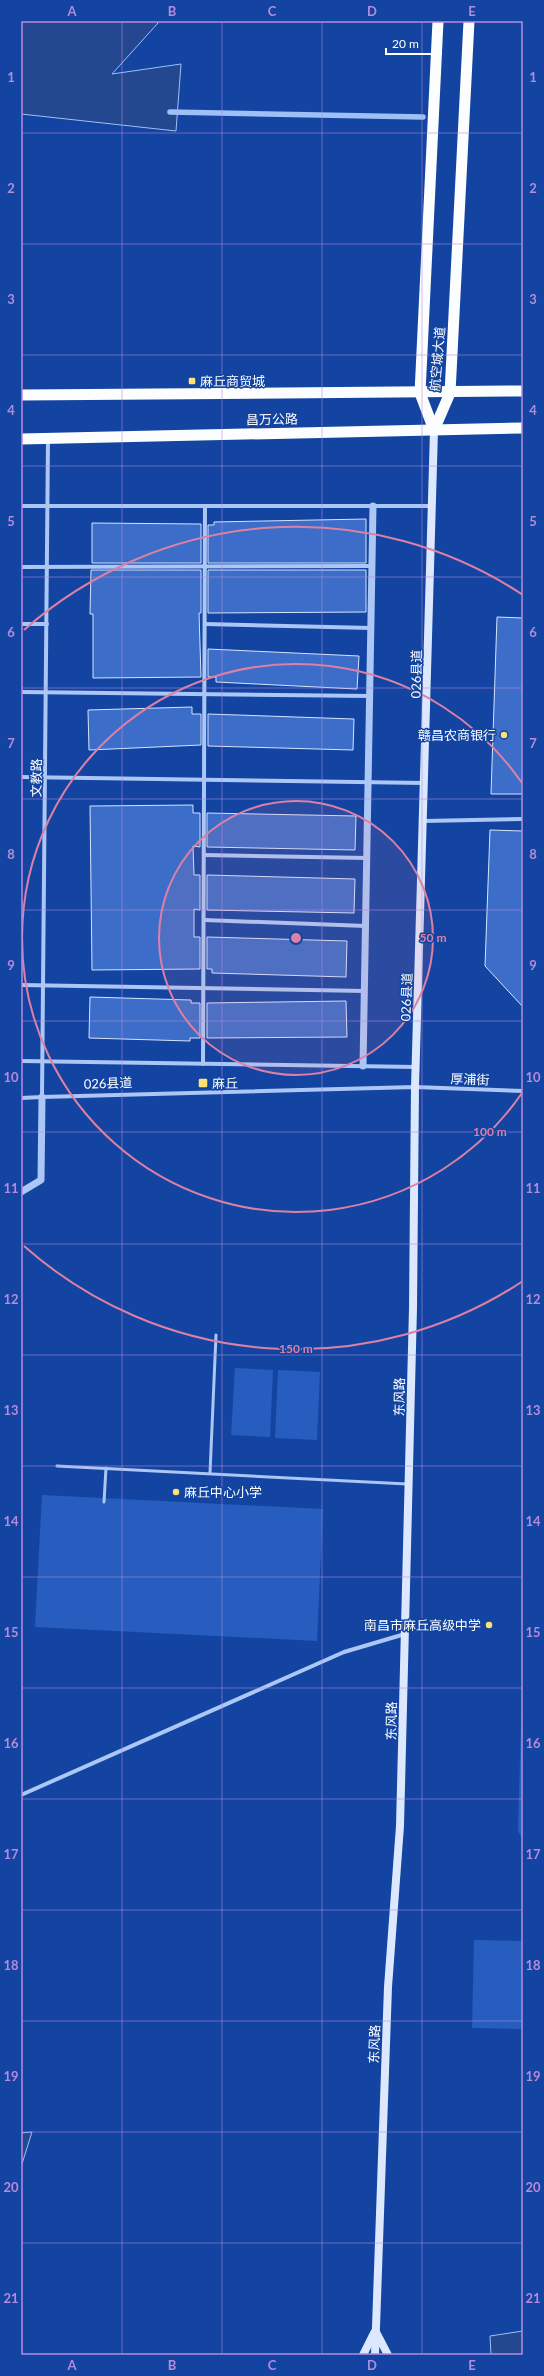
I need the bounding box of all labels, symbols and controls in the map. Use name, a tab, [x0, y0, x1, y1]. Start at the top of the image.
text: A	[66, 3, 77, 19]
text: B	[168, 3, 177, 19]
text: C	[268, 3, 277, 19]
text: D	[367, 3, 377, 19]
text: E	[468, 3, 476, 19]
scale bar	[386, 30, 441, 56]
text: 20 m	[392, 36, 419, 51]
text: 1	[7, 69, 15, 85]
text: 1	[529, 69, 537, 85]
text: 2	[7, 180, 15, 196]
text: 2	[529, 180, 537, 196]
text: 3	[7, 291, 15, 307]
text: 3	[529, 291, 537, 307]
street label: 航空城大道	[426, 326, 448, 392]
place label: 麻丘商贸城	[200, 373, 265, 389]
marker: 麻丘商贸城	[187, 376, 197, 386]
text: 4	[7, 402, 15, 418]
text: 4	[529, 402, 537, 418]
street label: 昌万公路	[246, 411, 298, 427]
text: 5	[7, 513, 15, 529]
text: 5	[529, 513, 537, 529]
text: 6	[7, 624, 15, 640]
text: 6	[529, 624, 537, 640]
street label: 026县道	[408, 650, 424, 698]
place label: 赣昌农商银行	[418, 727, 496, 743]
marker: 赣昌农商银行	[499, 730, 509, 740]
text: 7	[7, 735, 15, 751]
text: 7	[529, 735, 537, 751]
street label: 文教路	[28, 758, 44, 798]
text: 8	[7, 846, 15, 862]
text: 8	[529, 846, 537, 862]
text: 50 m	[420, 930, 446, 945]
centre of rings	[289, 931, 303, 945]
text: 9	[7, 957, 15, 973]
text: 9	[529, 957, 537, 973]
street label: 026县道	[397, 972, 415, 1022]
text: 10	[3, 1069, 19, 1085]
text: 10	[525, 1069, 541, 1085]
street label: 厚浦街	[450, 1070, 490, 1088]
street label: 026县道	[83, 1074, 133, 1092]
place label: 麻丘	[212, 1075, 238, 1091]
marker: 麻丘	[197, 1077, 209, 1089]
text: 100 m	[473, 1124, 507, 1139]
text: 11	[3, 1180, 19, 1196]
text: 11	[525, 1180, 541, 1196]
text: 12	[3, 1291, 19, 1307]
text: 12	[525, 1291, 541, 1307]
text: 150 m	[279, 1341, 313, 1356]
street label: 东风路	[391, 1377, 407, 1417]
text: 13	[3, 1402, 19, 1418]
text: 13	[525, 1402, 541, 1418]
place label: 麻丘中心小学	[184, 1484, 262, 1500]
marker: 麻丘中心小学	[171, 1487, 181, 1497]
text: 14	[3, 1513, 19, 1529]
text: 14	[525, 1513, 541, 1529]
place label: 南昌市麻丘高级中学	[364, 1617, 481, 1633]
marker: 南昌市麻丘高级中学	[484, 1620, 494, 1630]
text: 15	[3, 1624, 19, 1640]
text: 15	[525, 1624, 541, 1640]
street label: 东风路	[383, 1701, 399, 1741]
text: 16	[3, 1735, 19, 1751]
text: 16	[525, 1735, 541, 1751]
text: 17	[3, 1846, 19, 1862]
text: 17	[525, 1846, 541, 1862]
text: 18	[3, 1957, 19, 1973]
text: 18	[525, 1957, 541, 1973]
street label: 东风路	[365, 2024, 383, 2064]
text: 19	[3, 2068, 19, 2084]
text: 19	[525, 2068, 541, 2084]
text: 20	[3, 2179, 19, 2195]
text: 20	[525, 2179, 541, 2195]
text: 21	[3, 2290, 19, 2306]
text: 21	[525, 2290, 541, 2306]
text: A	[66, 2357, 77, 2373]
text: B	[168, 2357, 177, 2373]
text: C	[268, 2357, 277, 2373]
text: D	[367, 2357, 377, 2373]
text: E	[468, 2357, 476, 2373]

